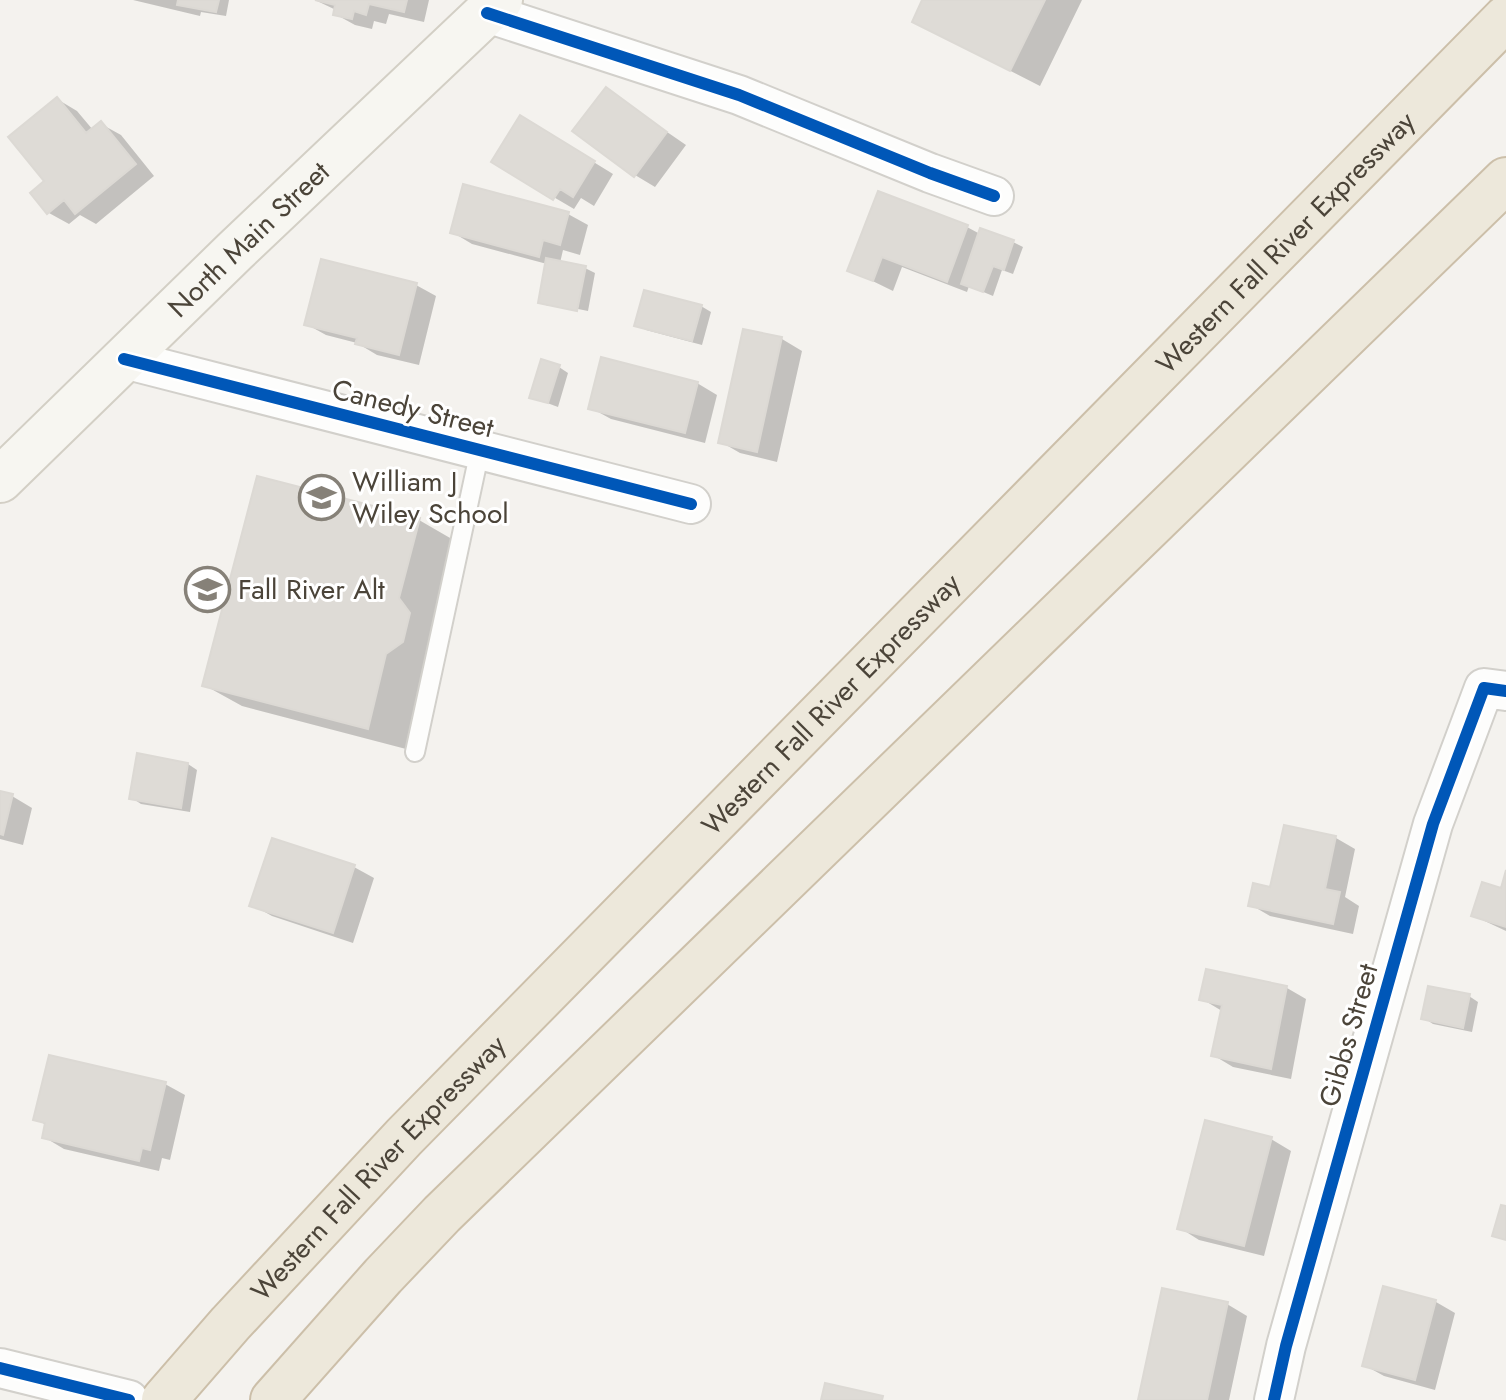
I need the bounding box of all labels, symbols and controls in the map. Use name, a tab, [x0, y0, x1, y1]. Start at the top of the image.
street label: Western Fall River Expressway	[1147, 101, 1425, 383]
street label: North Main Street	[159, 152, 339, 327]
street label: Canedy Street	[328, 369, 498, 448]
place label: William J Wiley School	[352, 461, 509, 534]
school or university icon: William J Wiley School	[297, 473, 345, 521]
street label: Western Fall River Expressway	[692, 563, 970, 845]
school or university icon: Fall River Alt	[183, 565, 231, 613]
place label: Fall River Alt	[238, 569, 385, 610]
street label: Gibbs Street	[1308, 958, 1389, 1112]
street label: Western Fall River Expressway	[241, 1025, 516, 1310]

